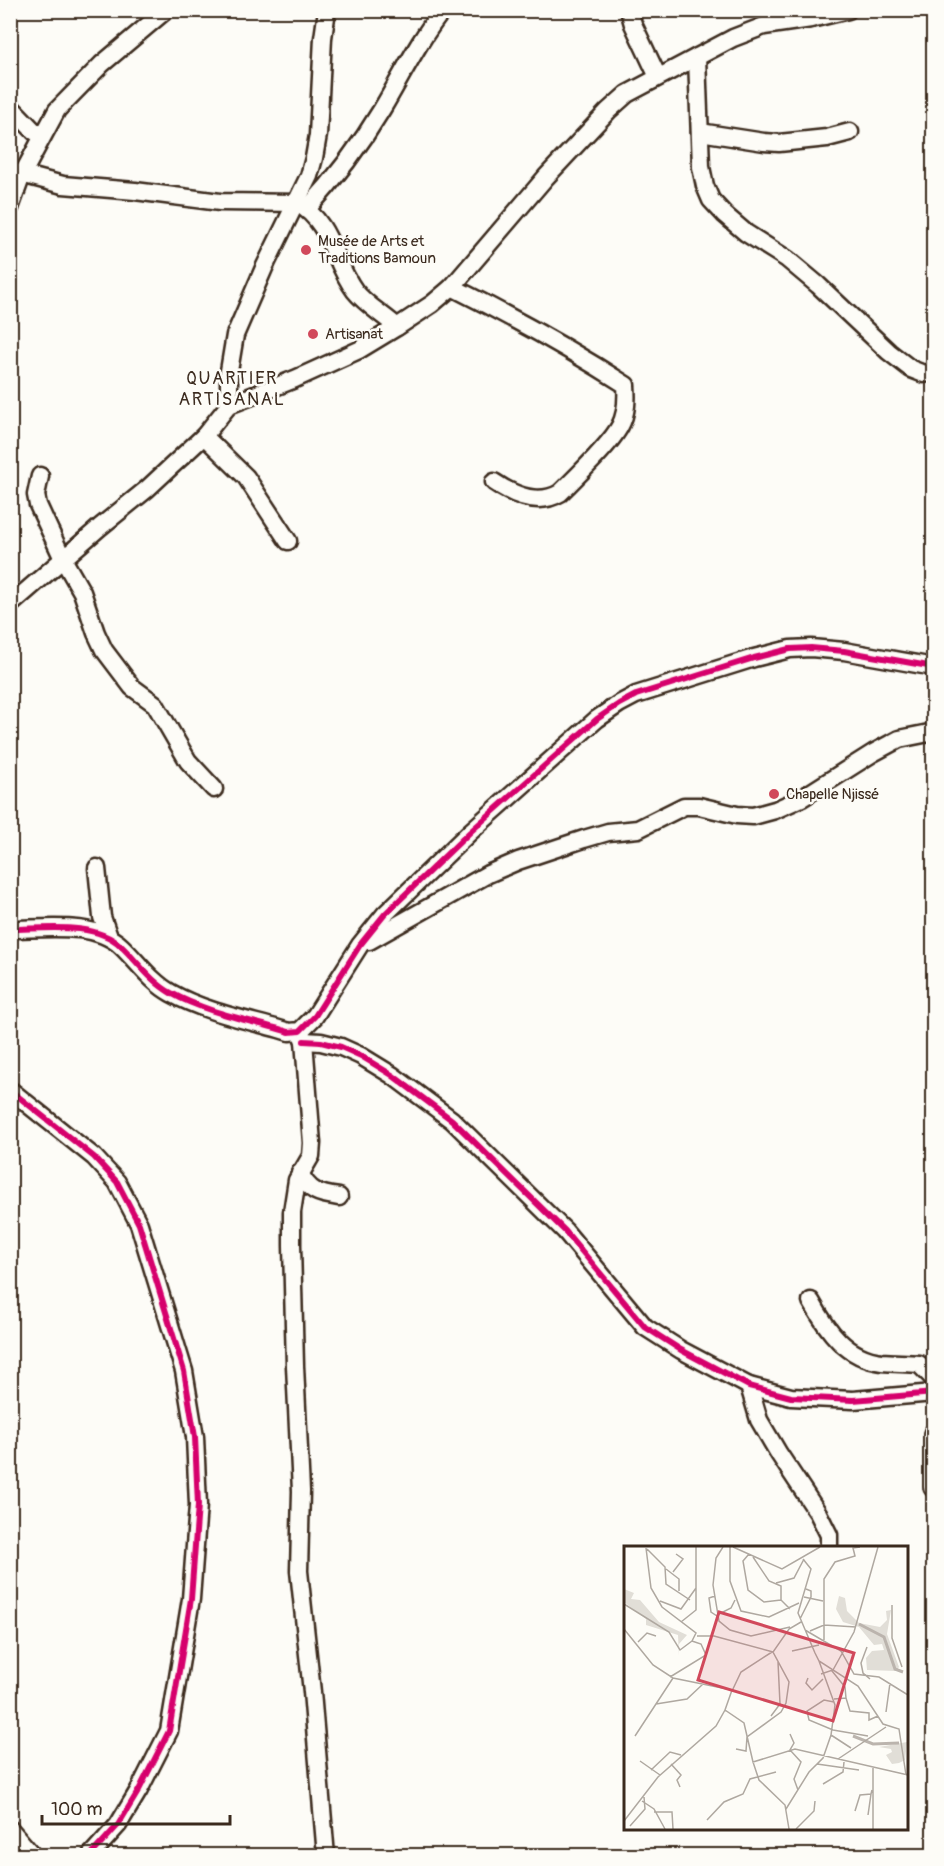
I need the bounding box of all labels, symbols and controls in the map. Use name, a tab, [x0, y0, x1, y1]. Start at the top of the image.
place label: Musée de Arts et Traditions Bamoun	[318, 232, 436, 268]
marker: Musée de Arts et Traditions Bamoun	[299, 243, 313, 257]
place label: Artisanat	[325, 325, 384, 344]
marker: Artisanat	[306, 327, 320, 341]
district label: QUARTIER ARTISANAL	[179, 367, 285, 411]
place label: Chapelle Njissé	[786, 785, 879, 804]
marker: Chapelle Njissé	[767, 787, 781, 801]
inset map	[624, 1546, 908, 1830]
scale bar	[42, 1788, 230, 1826]
text: 100 m	[51, 1798, 103, 1821]

